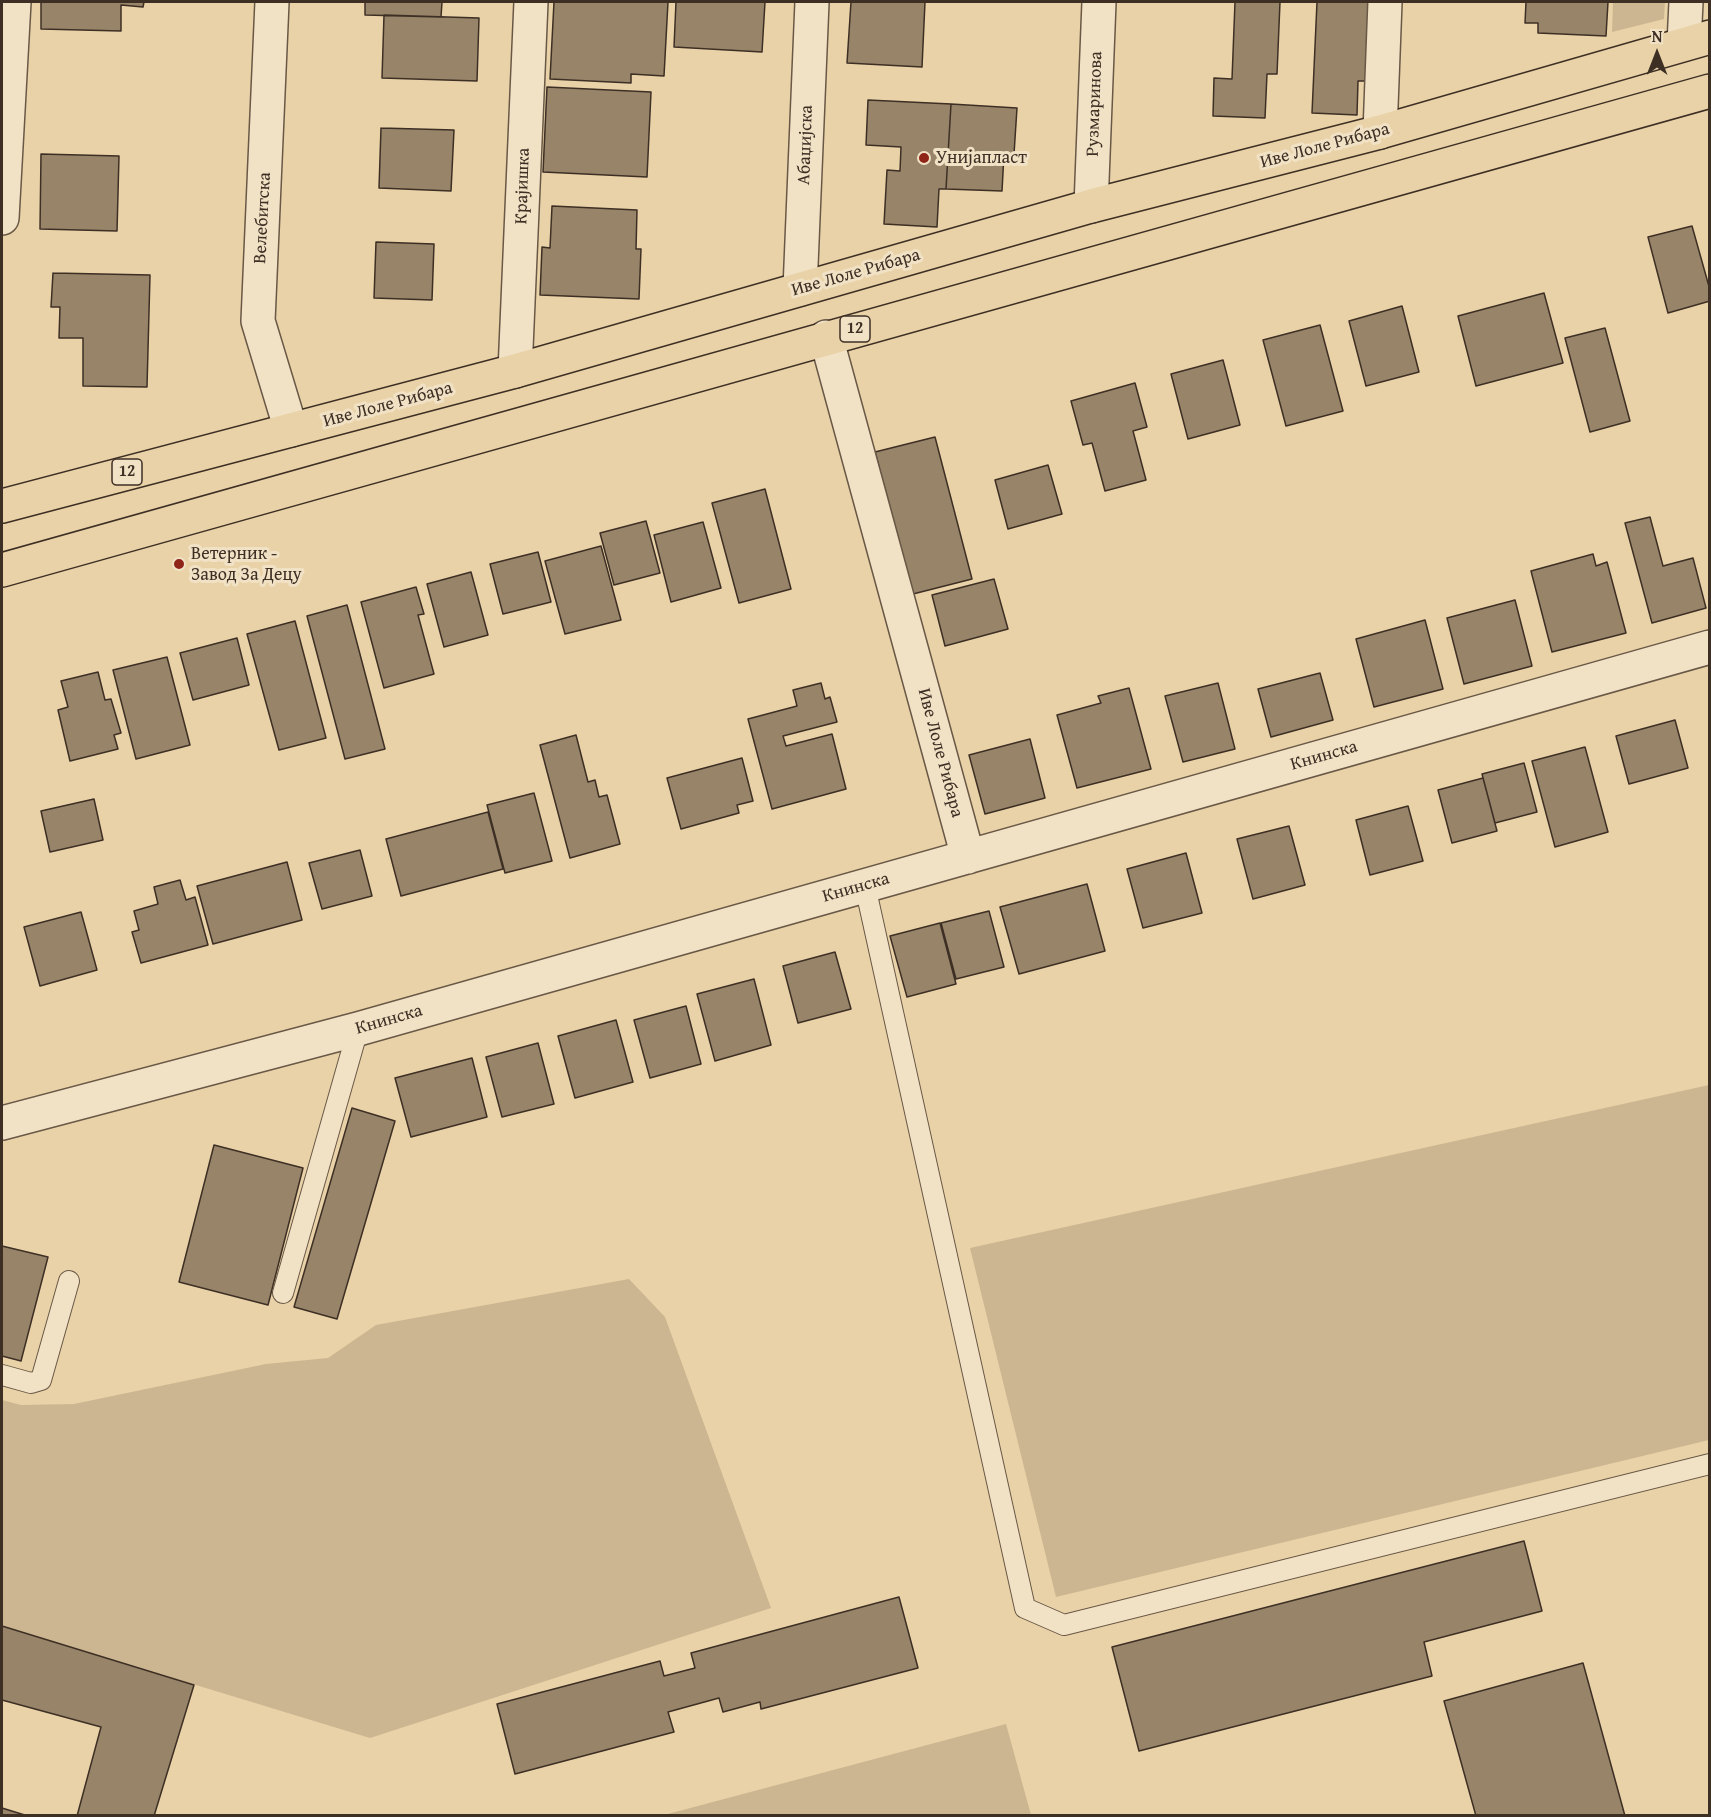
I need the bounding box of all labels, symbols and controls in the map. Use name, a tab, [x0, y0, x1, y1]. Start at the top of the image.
north arrow	[1627, 24, 1687, 84]
text: N	[1652, 24, 1662, 48]
street label: Рузмаринова	[1082, 51, 1108, 157]
street label: Абаџијска	[794, 105, 818, 185]
street label: Иве Лоле Рибара	[1258, 118, 1392, 174]
street label: Крајишка	[511, 147, 535, 225]
place label: Унијапласт	[936, 147, 1027, 169]
marker: Унијапласт	[917, 151, 931, 165]
street label: Велебитска	[250, 172, 276, 264]
street label: Иве Лоле Рибара	[789, 244, 923, 302]
road number: 12	[840, 316, 870, 342]
street label: Иве Лоле Рибара	[321, 377, 455, 433]
road number: 12	[112, 459, 142, 485]
place label: Ветерник - Завод За Децу	[191, 543, 302, 586]
marker: Ветерник - Завод За Децу	[172, 557, 186, 571]
street label: Иве Лоле Рибара	[912, 686, 968, 820]
street label: Книнска	[1288, 736, 1360, 776]
street label: Книнска	[820, 868, 892, 908]
street label: Книнска	[353, 1000, 425, 1040]

